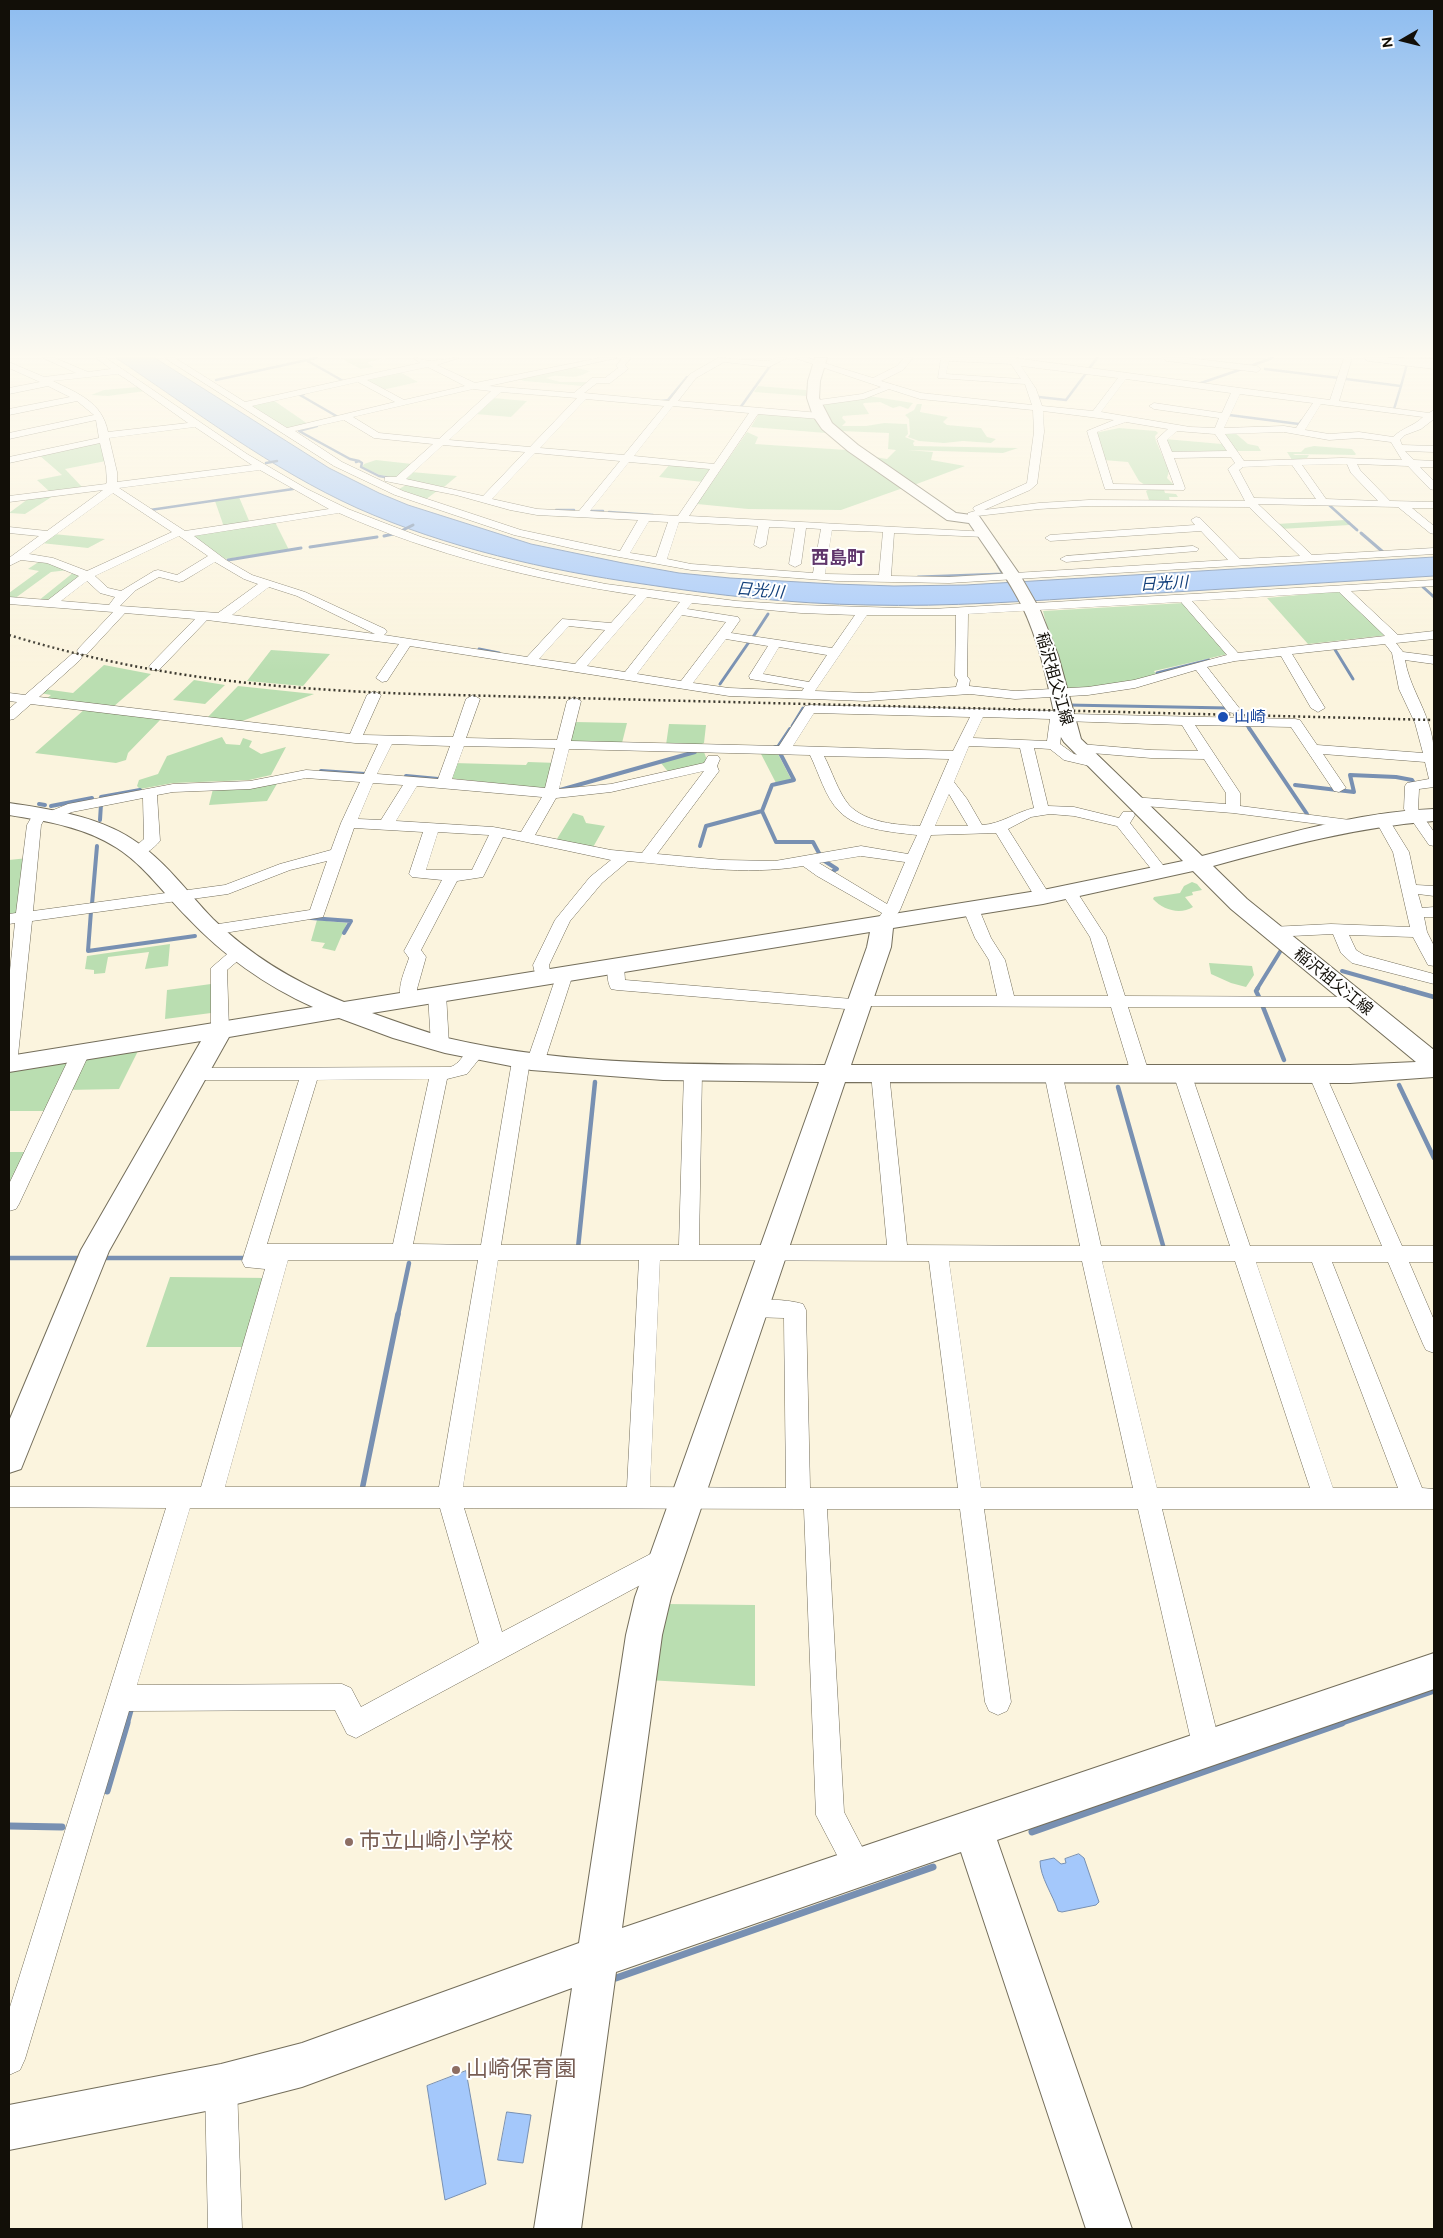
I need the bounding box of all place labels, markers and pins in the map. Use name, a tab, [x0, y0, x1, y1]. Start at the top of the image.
place label: 山崎	[1234, 707, 1266, 727]
marker: 山崎	[1216, 710, 1230, 724]
place label: 市立山崎小学校	[359, 1829, 513, 1855]
marker: 市立山崎小学校	[343, 1836, 355, 1848]
place label: 山崎保育園	[466, 2057, 576, 2083]
marker: 山崎保育園	[450, 2064, 462, 2076]

